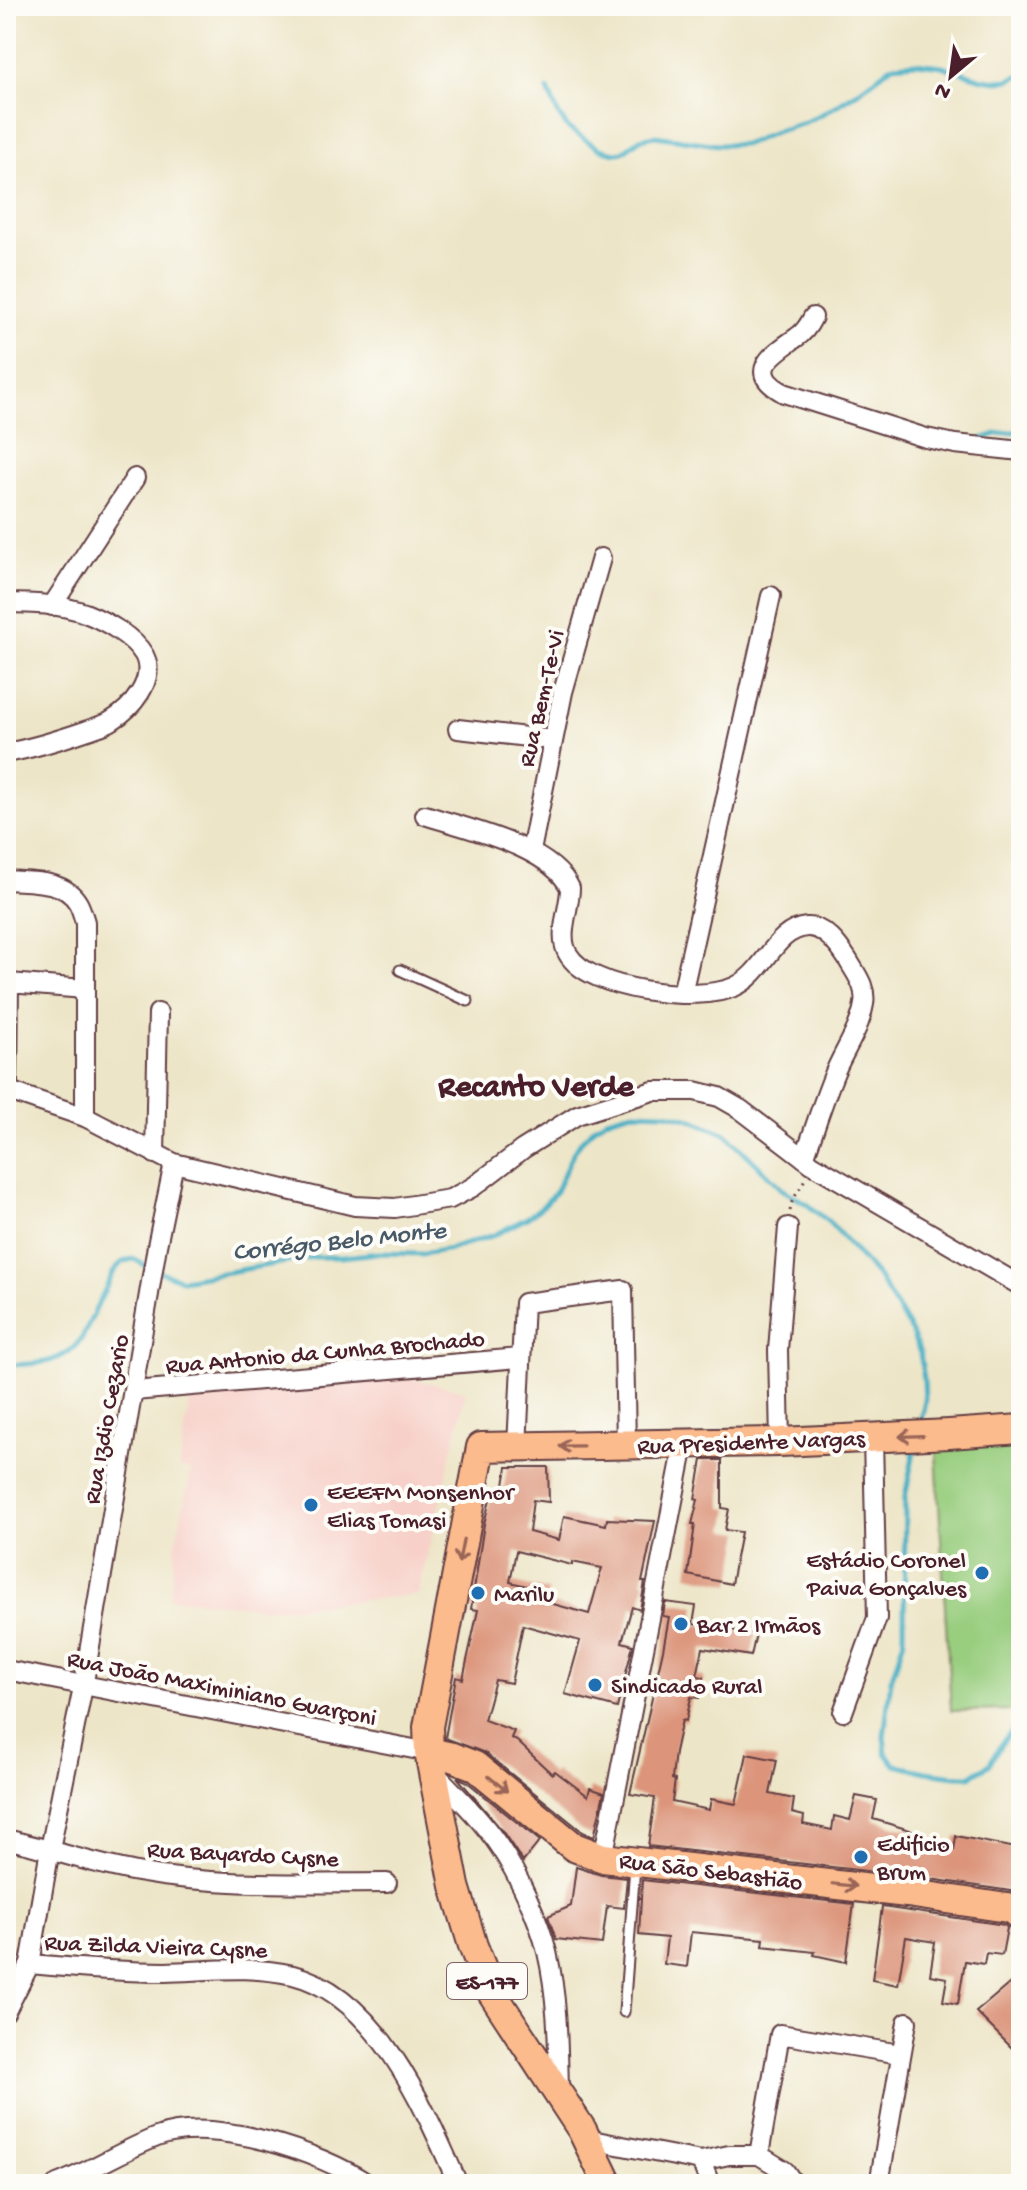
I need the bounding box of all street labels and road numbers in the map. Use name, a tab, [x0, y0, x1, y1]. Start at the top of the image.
street label: Rua Bem-Te-Vi	[514, 627, 573, 770]
street label: Rua Antonio da Cunha Brochado	[165, 1326, 486, 1383]
street label: Rua Izdio Cezario	[79, 1332, 138, 1507]
street label: Rua Presidente Vargas	[637, 1426, 867, 1463]
street label: Rua João Maximiniano Guarçoni	[64, 1646, 378, 1735]
street label: Rua Bayardo Cysne	[146, 1837, 340, 1876]
street label: Rua São Sebastião	[617, 1848, 804, 1899]
street label: Rua Zilda Vieira Cysne	[44, 1930, 268, 1967]
road number: ES-177	[447, 1963, 527, 1999]

